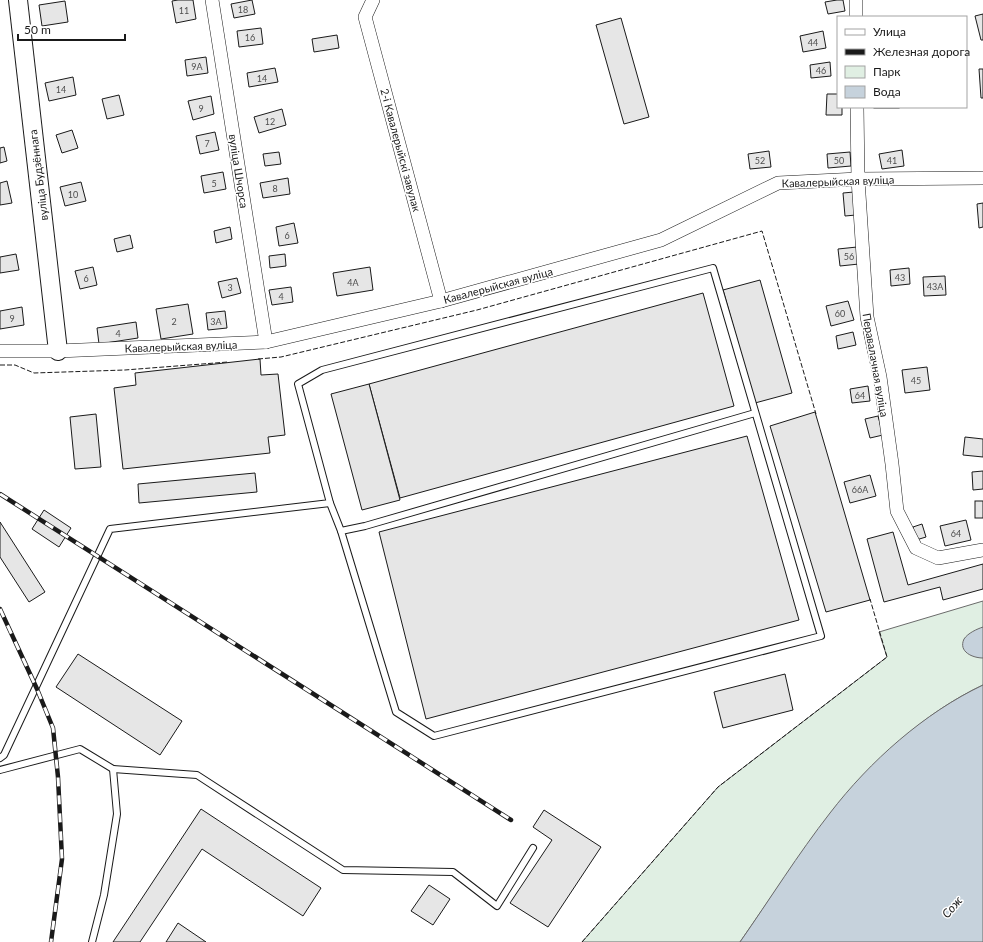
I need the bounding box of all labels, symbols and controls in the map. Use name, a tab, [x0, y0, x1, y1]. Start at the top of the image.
house number: 18	[238, 4, 248, 15]
house number: 11	[179, 5, 189, 16]
scale bar	[18, 16, 125, 42]
legend	[837, 16, 967, 108]
text: 50 m	[24, 22, 51, 37]
text: Улица	[873, 24, 906, 39]
house number: 16	[245, 32, 255, 43]
house number: 44	[808, 37, 818, 48]
text: Железная дорога	[873, 44, 970, 59]
house number: 9А	[191, 61, 204, 72]
text: Парк	[873, 64, 901, 79]
house number: 46	[816, 65, 826, 76]
house number: 14	[257, 73, 267, 84]
house number: 14	[56, 84, 66, 95]
text: Вода	[873, 84, 901, 99]
street label: 2-і Кавалерыйскі завулак	[378, 87, 424, 213]
house number: 9	[198, 103, 204, 114]
house number: 12	[265, 116, 275, 127]
street label: вуліца Будзённага	[26, 129, 50, 221]
street label: вуліца Шчорса	[227, 133, 251, 209]
house number: 7	[204, 138, 210, 149]
house number: 52	[755, 155, 765, 166]
house number: 50	[834, 155, 844, 166]
house number: 41	[887, 155, 897, 166]
street label: Кавалерыйская вуліца	[781, 173, 895, 189]
house number: 5	[211, 178, 217, 189]
house number: 8	[272, 183, 278, 194]
house number: 10	[68, 189, 78, 200]
house number: 6	[284, 230, 290, 241]
house number: 56	[844, 251, 854, 262]
street label: Кавалерыйская вуліца	[442, 264, 554, 306]
house number: 43	[895, 272, 905, 283]
house number: 6	[83, 273, 89, 284]
house number: 4А	[347, 277, 360, 288]
house number: 43А	[927, 281, 944, 292]
house number: 3	[227, 282, 233, 293]
house number: 4	[278, 291, 284, 302]
house number: 60	[835, 308, 845, 319]
street label: Перавалачная вуліца	[860, 312, 892, 418]
house number: 9	[9, 313, 15, 324]
house number: 2	[171, 316, 177, 327]
house number: 3А	[210, 316, 223, 327]
house number: 4	[115, 328, 121, 339]
street label: Кавалерыйская вуліца	[124, 338, 238, 354]
house number: 45	[911, 375, 921, 386]
house number: 64	[855, 390, 865, 401]
house number: 66А	[852, 484, 869, 495]
house number: 64	[951, 528, 961, 539]
water label: Сож	[939, 893, 966, 921]

